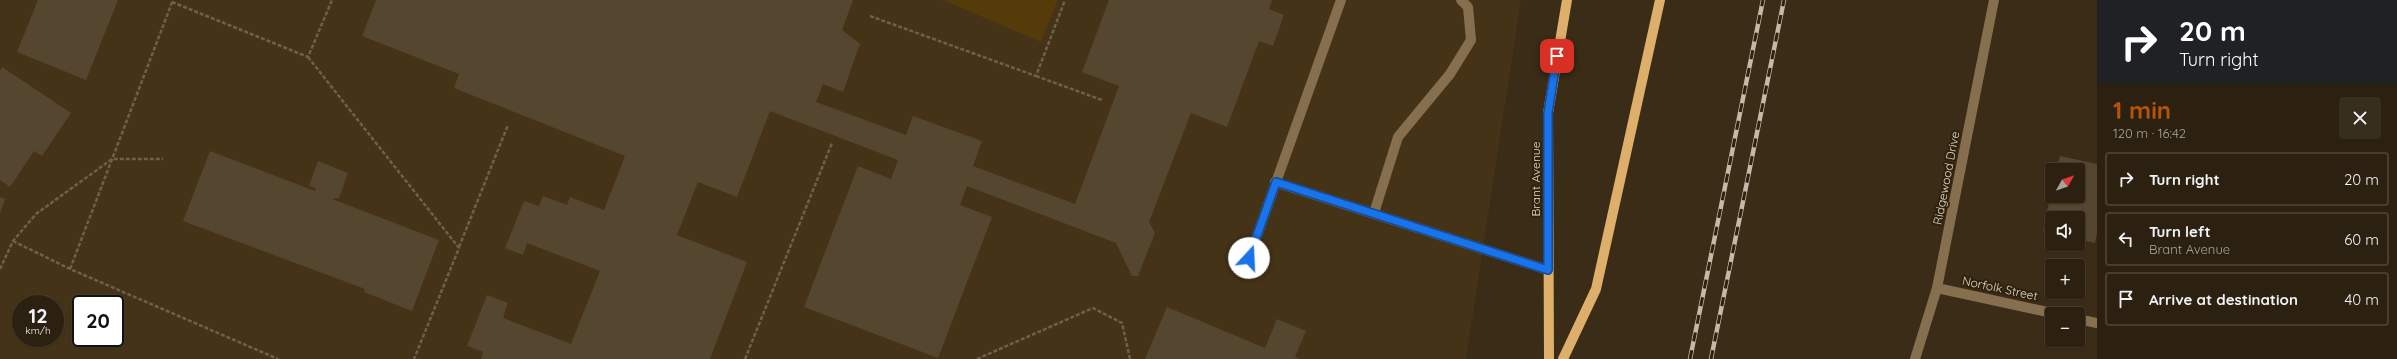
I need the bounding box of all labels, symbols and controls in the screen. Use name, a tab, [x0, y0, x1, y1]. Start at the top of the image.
text: 20 m	[2179, 13, 2246, 48]
icon: right	[2113, 16, 2165, 68]
pin	[1540, 39, 1574, 73]
icon: arrive	[1546, 45, 1568, 67]
text: Turn right	[2179, 48, 2259, 71]
text: 1 min	[2113, 95, 2171, 125]
button: close	[2339, 97, 2381, 139]
text: 120 m · 16:42	[2113, 125, 2186, 141]
street label: Ridgewood Drive	[1930, 130, 1962, 226]
street label: Brant Avenue	[1528, 141, 1543, 216]
north arrow	[2045, 163, 2085, 203]
map controls	[2045, 163, 2085, 347]
icon: right	[2115, 168, 2137, 190]
text: Turn right	[2149, 170, 2220, 189]
text: 20 m	[2344, 170, 2379, 189]
button: sound	[2045, 211, 2085, 251]
text: Turn left	[2149, 222, 2211, 241]
icon: left	[2115, 228, 2137, 250]
text: 60 m	[2344, 230, 2379, 249]
position arrow	[1228, 237, 1270, 279]
text: Brant Avenue	[2149, 241, 2230, 257]
button: +	[2045, 259, 2085, 299]
street label: Norfolk Street	[1961, 273, 2039, 303]
icon: arrive	[2115, 288, 2137, 310]
text: Arrive at destination	[2149, 290, 2298, 309]
text: 40 m	[2344, 290, 2379, 309]
speed limit sign: 20	[72, 295, 124, 347]
text: 12	[28, 303, 48, 328]
button: −	[2045, 307, 2085, 347]
text: km/h	[25, 324, 51, 337]

